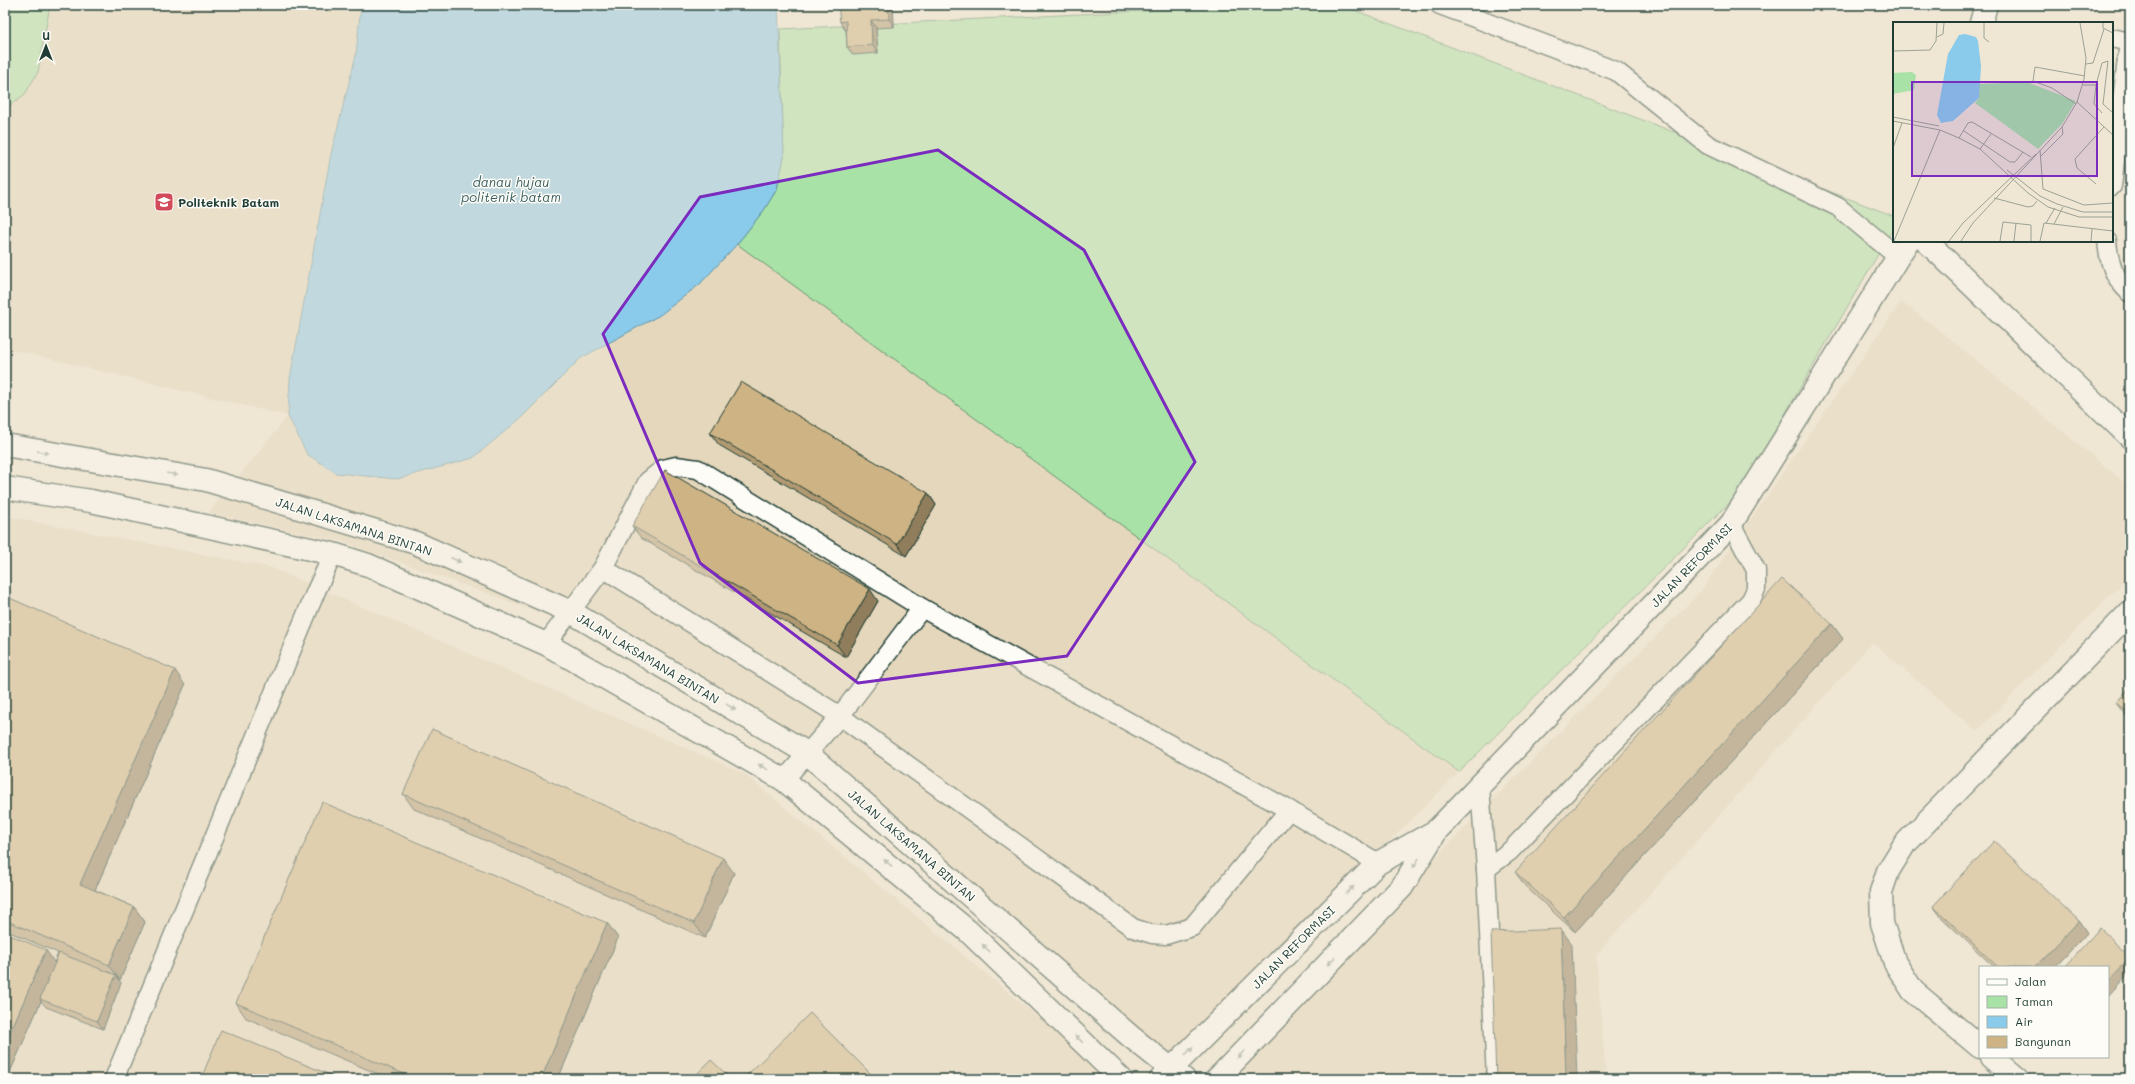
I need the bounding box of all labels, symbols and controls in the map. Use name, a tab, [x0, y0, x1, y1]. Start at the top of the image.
inset map	[1893, 22, 2113, 242]
north arrow	[26, 26, 66, 66]
text: U	[42, 28, 50, 43]
water label: danau hujau politenik batam	[460, 173, 561, 205]
school or university icon: Politeknik Batam	[153, 191, 175, 213]
place label: Politeknik Batam	[178, 194, 279, 210]
one-way arrow	[37, 449, 50, 455]
one-way arrow	[165, 471, 178, 477]
street label: JALAN LAKSAMANA BINTAN	[274, 493, 434, 559]
street label: JALAN REFORMASI	[1647, 520, 1735, 610]
one-way arrow	[450, 557, 462, 564]
street label: JALAN LAKSAMANA BINTAN	[574, 609, 722, 707]
one-way arrow	[725, 704, 737, 711]
one-way arrow	[757, 764, 769, 771]
street label: JALAN LAKSAMANA BINTAN	[845, 785, 979, 905]
one-way arrow	[1413, 857, 1420, 869]
one-way arrow	[883, 859, 893, 868]
one-way arrow	[1345, 885, 1355, 895]
street label: JALAN REFORMASI	[1248, 902, 1338, 992]
one-way arrow	[981, 943, 991, 953]
one-way arrow	[1327, 956, 1336, 965]
legend	[1979, 966, 2109, 1058]
text: Jalan	[2015, 973, 2046, 989]
text: Taman	[2015, 993, 2053, 1009]
text: Air	[2015, 1013, 2033, 1029]
text: Bangunan	[2015, 1033, 2071, 1049]
one-way arrow	[1075, 1035, 1084, 1044]
one-way arrow	[1184, 1046, 1194, 1056]
one-way arrow	[1236, 1049, 1246, 1059]

